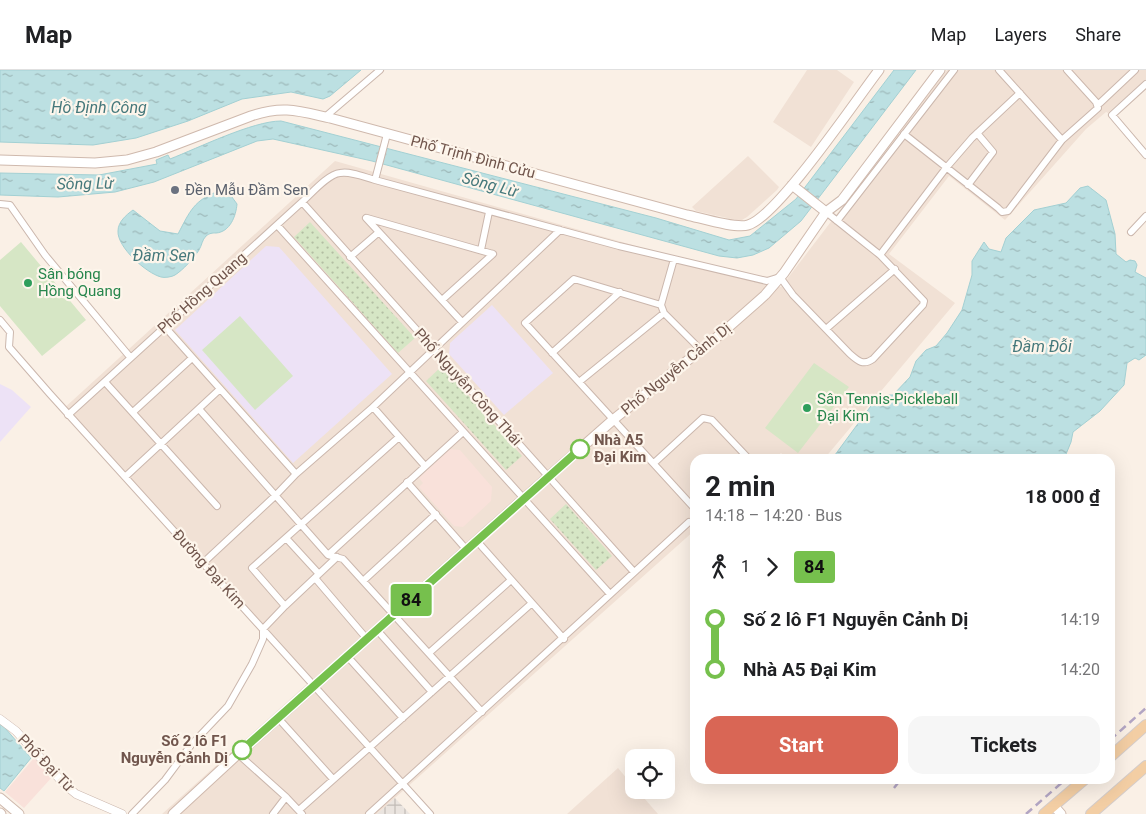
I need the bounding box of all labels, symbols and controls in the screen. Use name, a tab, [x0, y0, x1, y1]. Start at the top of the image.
text: Map	[25, 21, 72, 49]
text: Map	[931, 24, 966, 45]
text: Layers	[994, 24, 1047, 45]
text: Share	[1075, 24, 1121, 45]
water label: Hồ Định Công	[51, 98, 147, 117]
street label: Phố Trịnh Đình Cửu	[409, 132, 537, 182]
water label: Sông Lừ	[460, 168, 521, 201]
water label: Sông Lừ	[56, 173, 115, 193]
place label: Đền Mẫu Đầm Sen	[185, 181, 309, 199]
marker: Đền Mẫu Đầm Sen	[169, 184, 181, 196]
water label: Đầm Sen	[133, 246, 195, 265]
street label: Phố Hồng Quang	[154, 248, 250, 338]
place label: Sân bóng Hồng Quang	[38, 265, 121, 300]
marker: Sân bóng Hồng Quang	[22, 277, 34, 289]
street label: Phố Nguyễn Cảnh Dị	[617, 319, 735, 419]
street label: Phố Nguyễn Công Thái	[411, 325, 525, 449]
water label: Đầm Đỗi	[1012, 337, 1072, 356]
place label: Sân Tennis-Pickleball Đại Kim	[817, 390, 958, 425]
marker: Sân Tennis-Pickleball Đại Kim	[801, 402, 813, 414]
place label: Nhà A5 Đại Kim	[594, 431, 646, 466]
marker: Nhà A5 Đại Kim	[570, 439, 590, 459]
text: 2 min	[705, 470, 775, 503]
text: 18 000 ₫	[1025, 485, 1100, 508]
text: 14:18 – 14:20 · Bus	[705, 506, 842, 525]
street label: Đường Đại Kim	[169, 526, 249, 612]
icon: walk	[705, 553, 733, 581]
icon: forward	[758, 553, 786, 581]
text: 84	[804, 556, 825, 577]
text: 1	[741, 557, 750, 576]
line badge: 84	[388, 584, 434, 616]
text: 84	[401, 589, 421, 610]
text: Số 2 lô F1 Nguyễn Cảnh Dị	[743, 608, 968, 631]
text: 14:19	[1060, 610, 1100, 629]
text: Nhà A5 Đại Kim	[743, 658, 876, 681]
text: 14:20	[1060, 660, 1100, 679]
button: Start	[705, 716, 898, 774]
button: Tickets	[908, 716, 1100, 774]
street label: Phố Đại Từ	[14, 731, 78, 796]
place label: Số 2 lô F1 Nguyễn Cảnh Dị	[121, 732, 228, 767]
marker: Số 2 lô F1 Nguyễn Cảnh Dị	[232, 740, 252, 760]
map controls	[625, 749, 675, 799]
button: locate	[625, 749, 675, 799]

